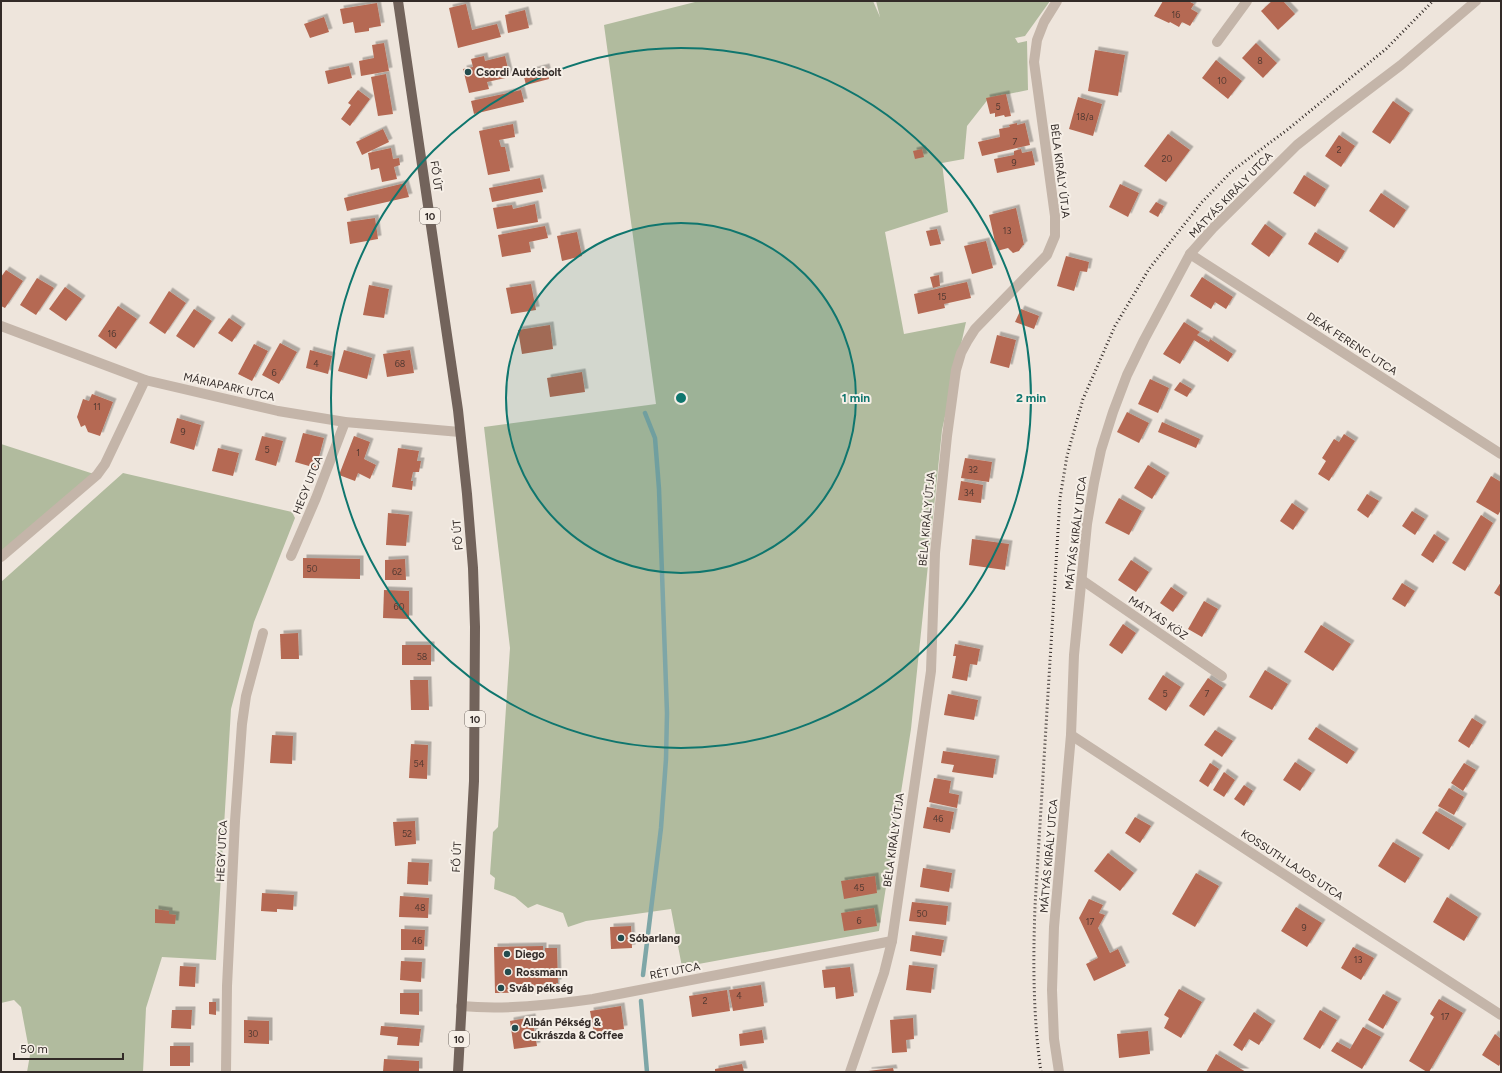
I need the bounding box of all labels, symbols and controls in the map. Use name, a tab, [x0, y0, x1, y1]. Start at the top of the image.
house number: 16	[1172, 9, 1180, 20]
house number: 8	[1257, 55, 1263, 66]
place label: Csordi Autósbolt	[476, 66, 562, 79]
marker: Csordi Autósbolt	[463, 67, 473, 77]
house number: 10	[1217, 75, 1227, 86]
house number: 5	[995, 101, 1001, 112]
house number: 18/a	[1076, 111, 1094, 122]
street label: BÉLA KIRÁLY ÚTJA	[1048, 123, 1073, 219]
house number: 7	[1013, 136, 1018, 147]
house number: 2	[1336, 144, 1342, 155]
street label: MÁTYÁS KIRÁLY UTCA	[1187, 149, 1276, 241]
house number: 20	[1162, 153, 1173, 164]
house number: 9	[1011, 157, 1017, 168]
street label: FŐ ÚT	[427, 160, 446, 192]
road number: 10	[420, 208, 440, 224]
house number: 13	[1003, 225, 1011, 236]
house number: 15	[938, 291, 946, 302]
street label: DEÁK FERENC UTCA	[1304, 310, 1400, 378]
house number: 16	[108, 328, 116, 339]
house number: 4	[313, 358, 319, 369]
house number: 68	[395, 358, 406, 369]
house number: 6	[271, 367, 277, 378]
street label: MÁRIAPARK UTCA	[182, 370, 276, 404]
centre of rings	[674, 391, 688, 405]
text: 1 min	[842, 391, 870, 405]
text: 2 min	[1016, 391, 1046, 405]
house number: 11	[93, 401, 101, 412]
house number: 9	[180, 426, 186, 437]
house number: 5	[264, 444, 270, 455]
house number: 1	[356, 447, 360, 458]
street label: HEGY UTCA	[290, 453, 326, 516]
house number: 32	[968, 464, 978, 475]
street label: BÉLA KIRÁLY ÚTJA	[915, 471, 938, 567]
street label: MÁTYÁS KIRÁLY UTCA	[1063, 475, 1089, 591]
house number: 34	[964, 487, 975, 498]
street label: FŐ ÚT	[449, 519, 466, 551]
house number: 50	[307, 563, 318, 574]
house number: 62	[392, 566, 402, 577]
street label: MÁTYÁS KÖZ	[1126, 593, 1191, 643]
house number: 60	[394, 601, 405, 612]
house number: 58	[417, 651, 428, 662]
house number: 5	[1162, 688, 1168, 699]
house number: 7	[1205, 688, 1210, 699]
road number: 10	[465, 711, 485, 727]
house number: 54	[414, 758, 425, 769]
street label: BÉLA KIRÁLY ÚTJA	[880, 791, 907, 888]
street label: MÁTYÁS KIRÁLY UTCA	[1038, 798, 1061, 914]
house number: 46	[933, 813, 943, 824]
street label: HEGY UTCA	[214, 819, 230, 882]
street label: KOSSUTH LAJOS UTCA	[1238, 827, 1346, 903]
house number: 52	[402, 828, 412, 839]
street label: FŐ ÚT	[449, 841, 464, 873]
house number: 45	[854, 882, 864, 893]
house number: 48	[414, 902, 426, 913]
house number: 50	[917, 908, 928, 919]
house number: 6	[856, 915, 862, 926]
house number: 17	[1086, 916, 1094, 927]
house number: 9	[1301, 922, 1307, 933]
place label: Sóbarlang	[629, 932, 680, 945]
marker: Sóbarlang	[616, 933, 626, 943]
house number: 46	[412, 935, 422, 946]
place label: Diego	[515, 948, 545, 961]
marker: Diego	[502, 949, 512, 959]
house number: 13	[1354, 954, 1362, 965]
street label: RÉT UTCA	[649, 960, 702, 982]
place label: Rossmann	[516, 966, 568, 979]
marker: Rossmann	[503, 967, 513, 977]
place label: Sváb pékség	[509, 982, 573, 995]
marker: Sváb pékség	[496, 983, 506, 993]
house number: 4	[736, 990, 742, 1001]
house number: 2	[702, 995, 708, 1006]
house number: 17	[1441, 1011, 1449, 1022]
place label: Albán Pékség & Cukrászda & Coffee	[523, 1016, 623, 1042]
marker: Albán Pékség & Cukrászda & Coffee	[510, 1023, 520, 1033]
house number: 30	[248, 1028, 259, 1039]
road number: 10	[449, 1031, 469, 1047]
scale bar	[14, 1035, 123, 1061]
text: 50 m	[20, 1042, 48, 1056]

